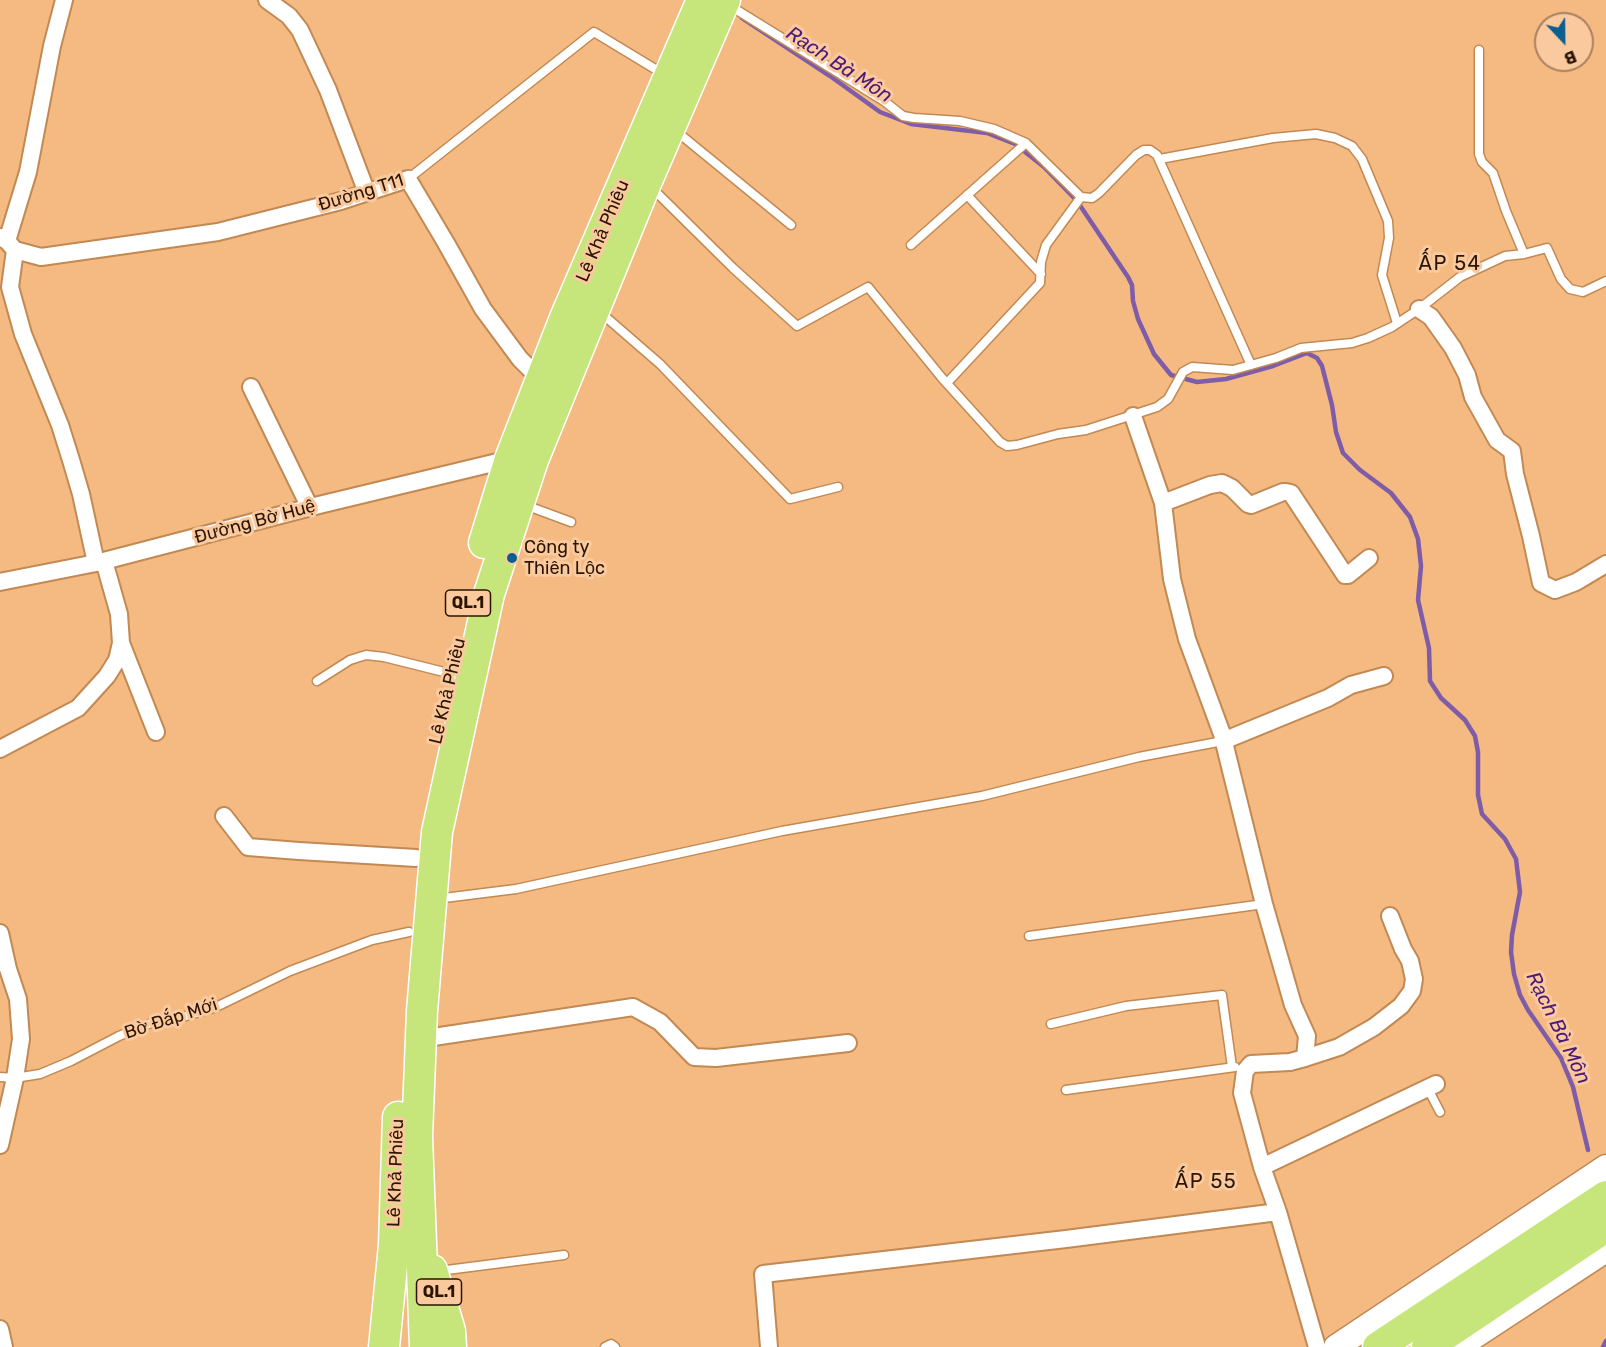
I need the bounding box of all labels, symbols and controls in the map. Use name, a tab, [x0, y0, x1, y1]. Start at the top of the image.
north arrow	[1534, 12, 1594, 72]
water label: Rạch Bà Môn	[781, 22, 897, 108]
text: B	[1561, 46, 1579, 68]
street label: Đường T11	[316, 170, 406, 216]
street label: Lê Khả Phiêu	[572, 177, 634, 285]
district label: ẤP 54	[1419, 252, 1481, 276]
street label: Đường Bờ Huệ	[192, 495, 318, 549]
place label: Công ty Thiên Lộc	[524, 537, 605, 580]
marker: Công ty Thiên Lộc	[505, 551, 519, 565]
road number: QL.1	[446, 590, 490, 616]
street label: Lê Khả Phiêu	[425, 636, 471, 746]
water label: Rạch Bà Môn	[1520, 968, 1596, 1088]
street label: Bờ Đắp Mới	[122, 994, 220, 1044]
street label: Lê Khả Phiêu	[383, 1118, 409, 1228]
district label: ẤP 55	[1175, 1170, 1237, 1194]
road number: QL.1	[416, 1279, 462, 1305]

